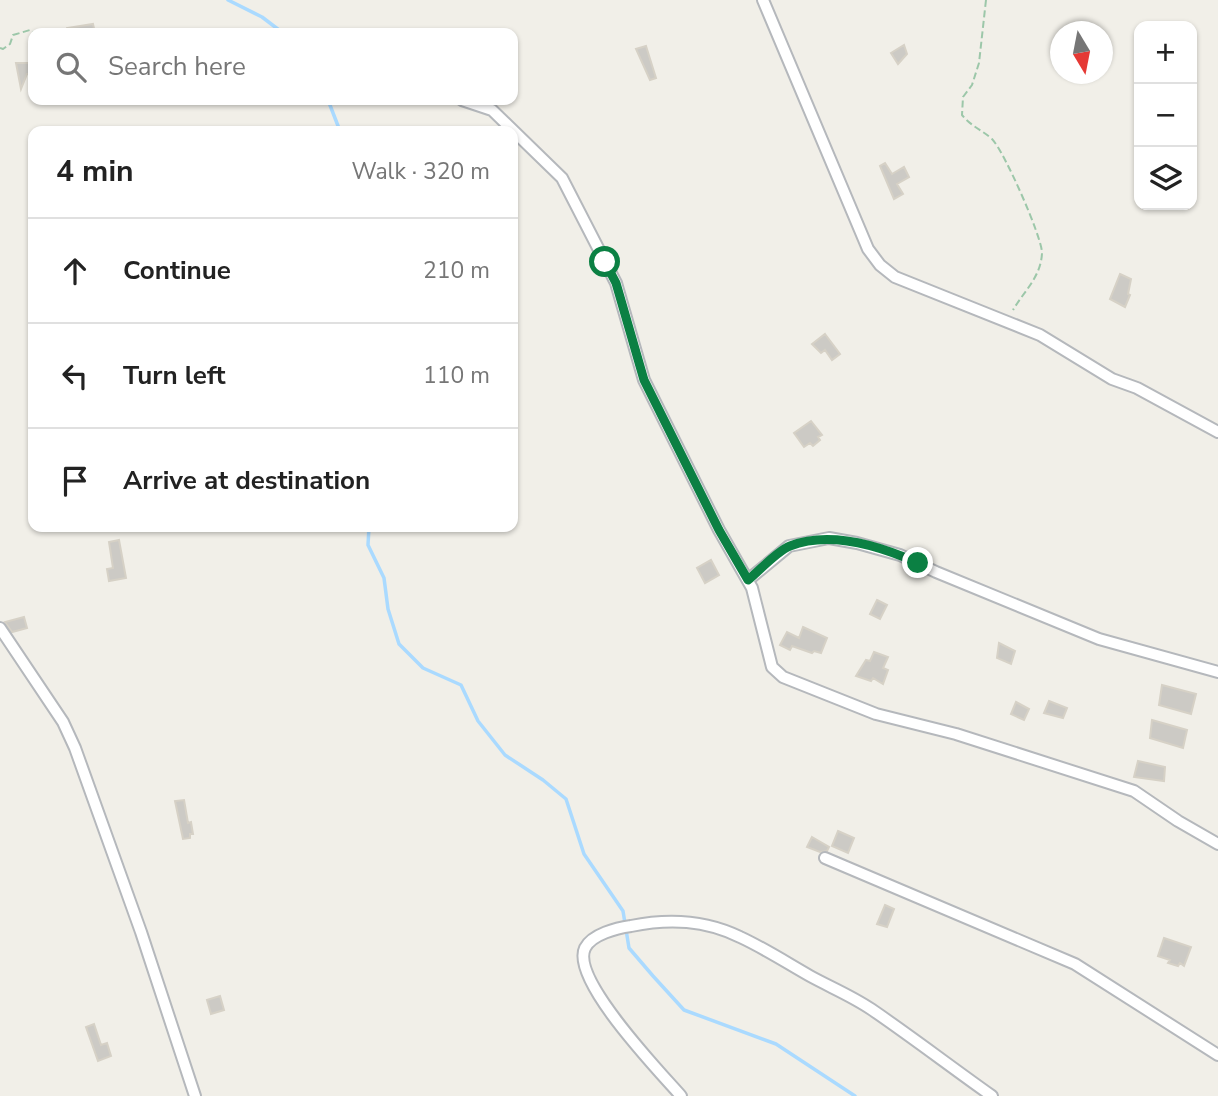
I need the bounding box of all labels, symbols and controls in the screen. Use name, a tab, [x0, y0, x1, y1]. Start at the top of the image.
north arrow	[1050, 21, 1113, 84]
map controls	[1134, 21, 1197, 210]
button: +	[1134, 21, 1197, 84]
search box	[28, 28, 518, 105]
icon: search	[52, 48, 90, 86]
text: Search here	[108, 49, 246, 84]
button: −	[1134, 84, 1197, 147]
button: layers	[1134, 147, 1197, 210]
text: 4 min	[56, 151, 134, 192]
text: Walk · 320 m	[351, 156, 490, 187]
route start	[589, 246, 620, 277]
icon: ahead	[56, 252, 94, 290]
text: Continue	[123, 253, 231, 288]
text: 210 m	[423, 255, 490, 286]
icon: left	[56, 357, 94, 395]
text: Turn left	[123, 358, 226, 393]
text: 110 m	[423, 360, 490, 391]
icon: arrive	[56, 462, 94, 500]
text: Arrive at destination	[123, 463, 370, 498]
route end	[902, 547, 933, 578]

